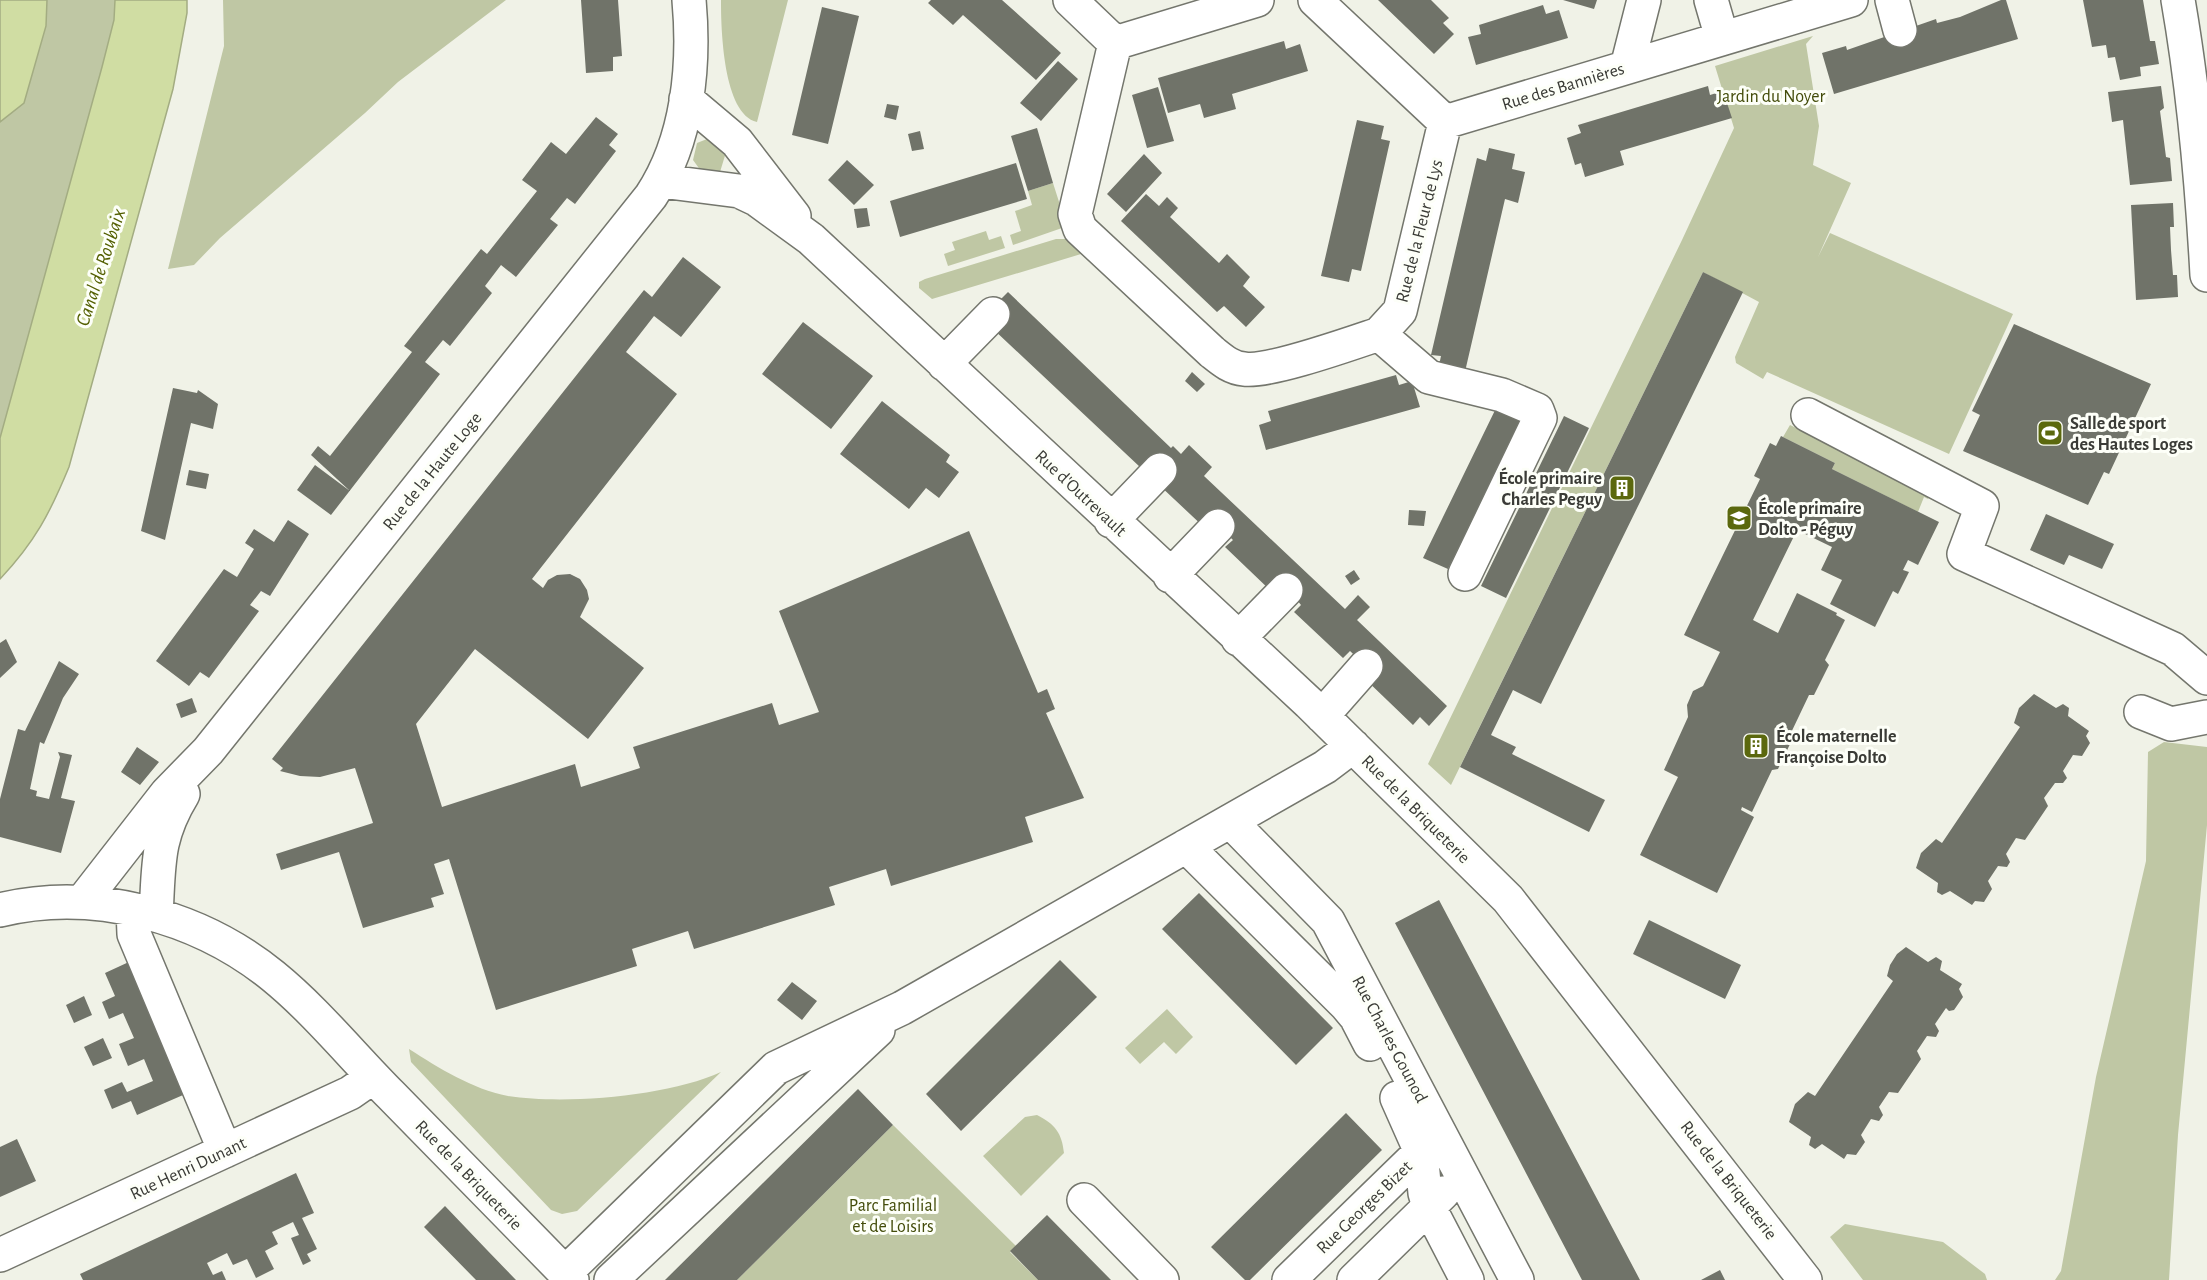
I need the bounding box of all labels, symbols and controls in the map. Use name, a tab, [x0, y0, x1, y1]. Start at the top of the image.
street label: Rue des Bannières	[1500, 60, 1627, 114]
park label: Jardin du Noyer	[1717, 88, 1825, 106]
street label: Rue de la Fleur de Lys	[1393, 158, 1446, 305]
water label: Canal de Roubaix	[73, 206, 129, 328]
street label: Rue de la Haute Loge	[380, 409, 486, 534]
place label: Salle de sport des Hautes Loges	[2070, 415, 2193, 454]
sports icon: Salle de sport des Hautes Loges	[2035, 418, 2065, 448]
street label: Rue d'Outrevault	[1031, 447, 1130, 541]
place label: École primaire Charles Peguy	[1499, 467, 1603, 509]
building icon: École primaire Charles Peguy	[1607, 473, 1637, 503]
place label: École primaire Dolto - Péguy	[1758, 497, 1861, 539]
school or university icon: École primaire Dolto - Péguy	[1724, 503, 1754, 533]
place label: École maternelle Françoise Dolto	[1776, 725, 1896, 767]
building icon: École maternelle Françoise Dolto	[1741, 731, 1771, 761]
street label: Rue de la Briqueterie	[1358, 752, 1473, 867]
street label: Rue Charles Gounod	[1348, 973, 1430, 1106]
street label: Rue de la Briqueterie	[411, 1117, 525, 1234]
street label: Rue de la Briqueterie	[1677, 1118, 1780, 1243]
street label: Rue Henri Dunant	[128, 1134, 249, 1204]
street label: Rue Georges Bizet	[1313, 1158, 1416, 1258]
park label: Parc Familial et de Loisirs	[849, 1197, 937, 1236]

